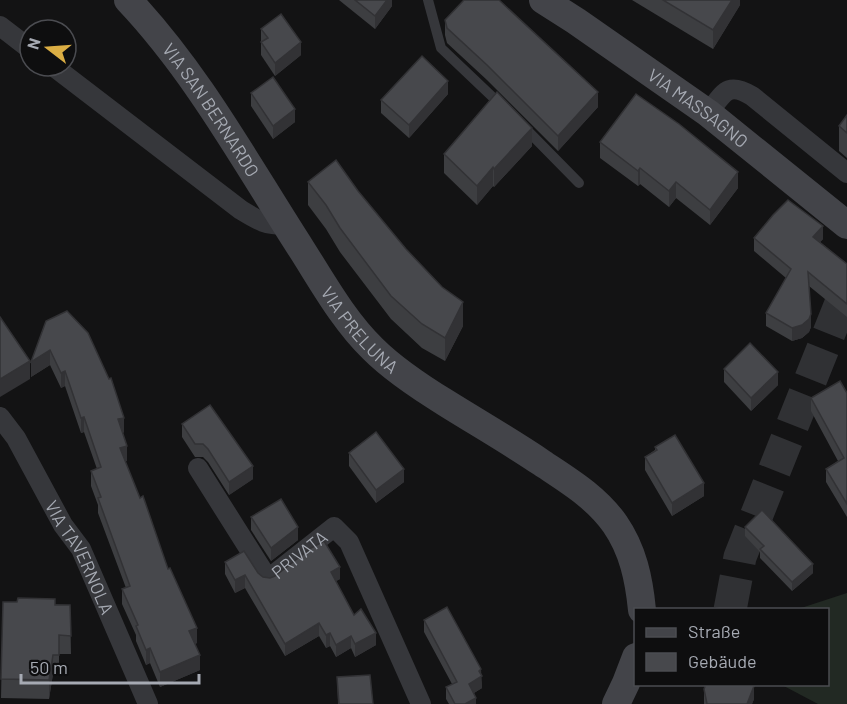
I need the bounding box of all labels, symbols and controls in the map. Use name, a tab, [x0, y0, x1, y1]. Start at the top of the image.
north arrow	[18, 18, 78, 78]
text: N	[23, 36, 44, 51]
street label: VIA SAN BERNARDO	[158, 38, 264, 181]
street label: VIA MASSAGNO	[644, 64, 753, 152]
street label: VIA PRELUNA	[317, 282, 403, 378]
street label: VIA TAVERNOLA	[41, 496, 119, 618]
street label: PRIVATA	[267, 526, 332, 583]
legend	[634, 608, 829, 686]
text: Straße	[688, 620, 740, 642]
scale bar	[21, 647, 200, 685]
text: Gebäude	[688, 650, 757, 672]
text: 50 m	[30, 656, 68, 678]

